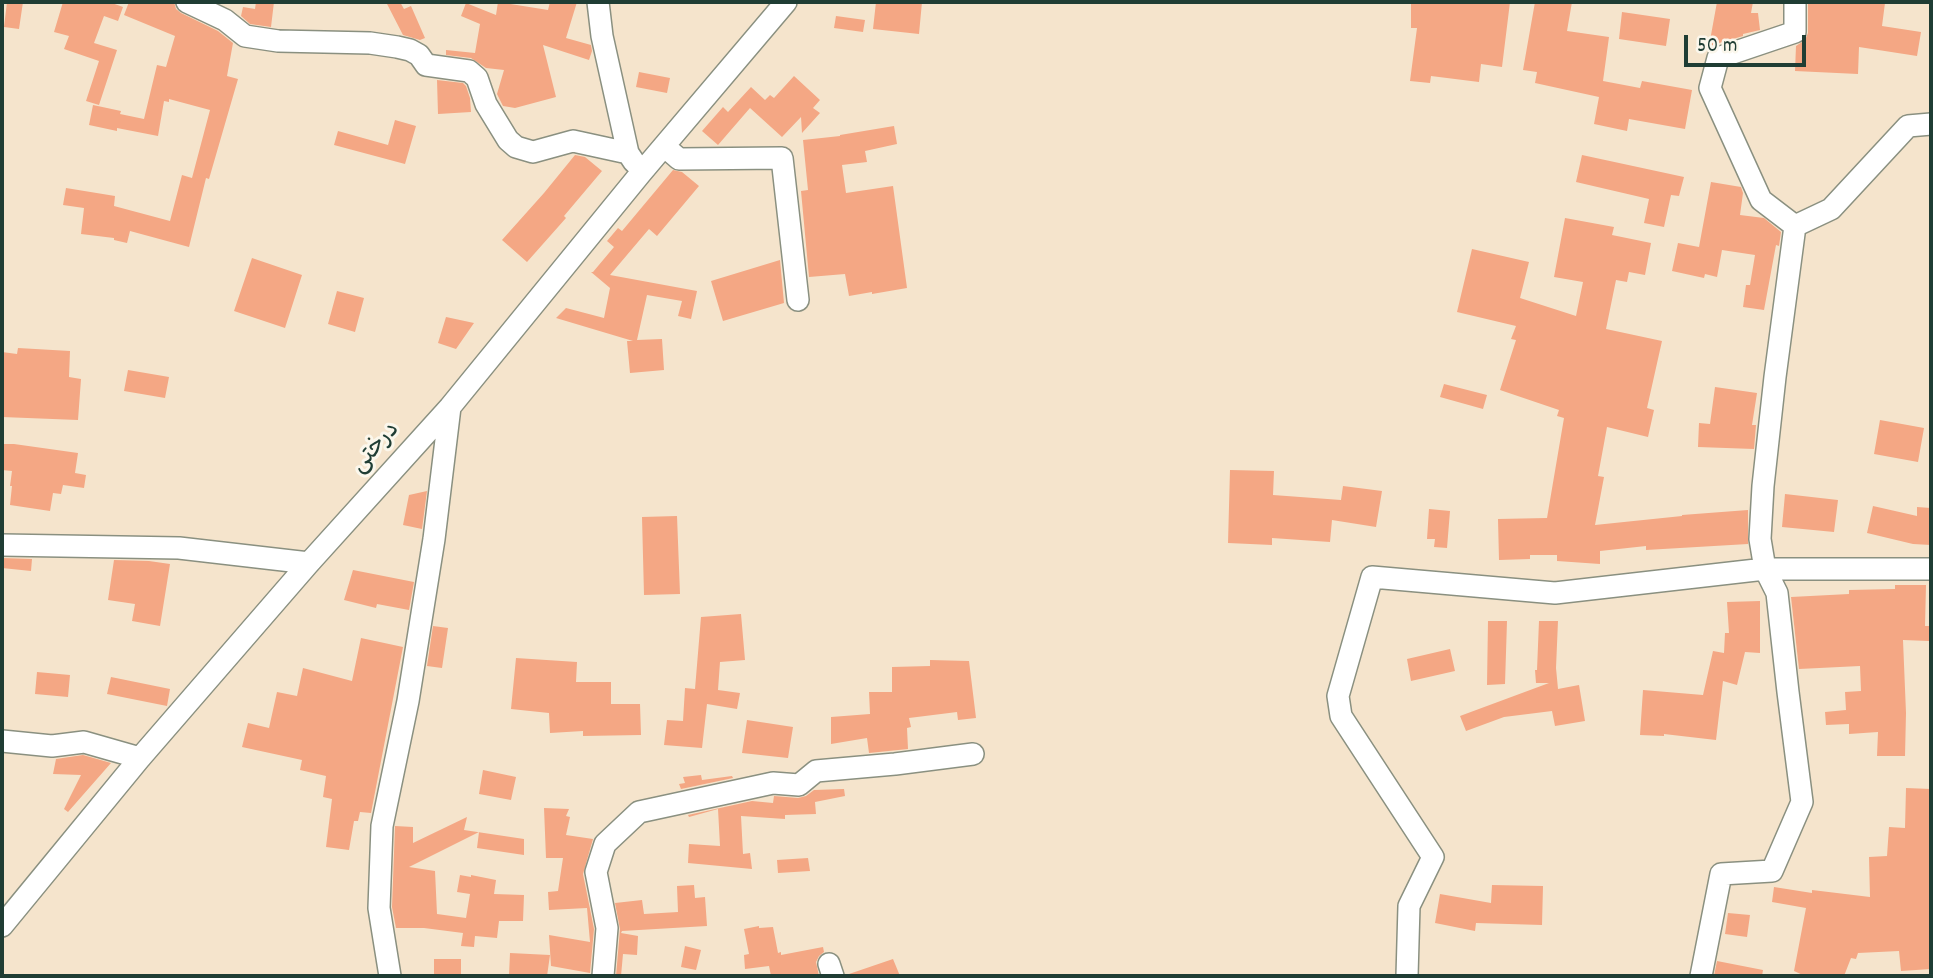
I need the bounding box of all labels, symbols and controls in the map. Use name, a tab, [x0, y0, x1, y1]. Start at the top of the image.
scale bar	[1688, 21, 1811, 65]
text: 50 m	[1697, 32, 1737, 62]
street label: درختی	[346, 417, 408, 481]

